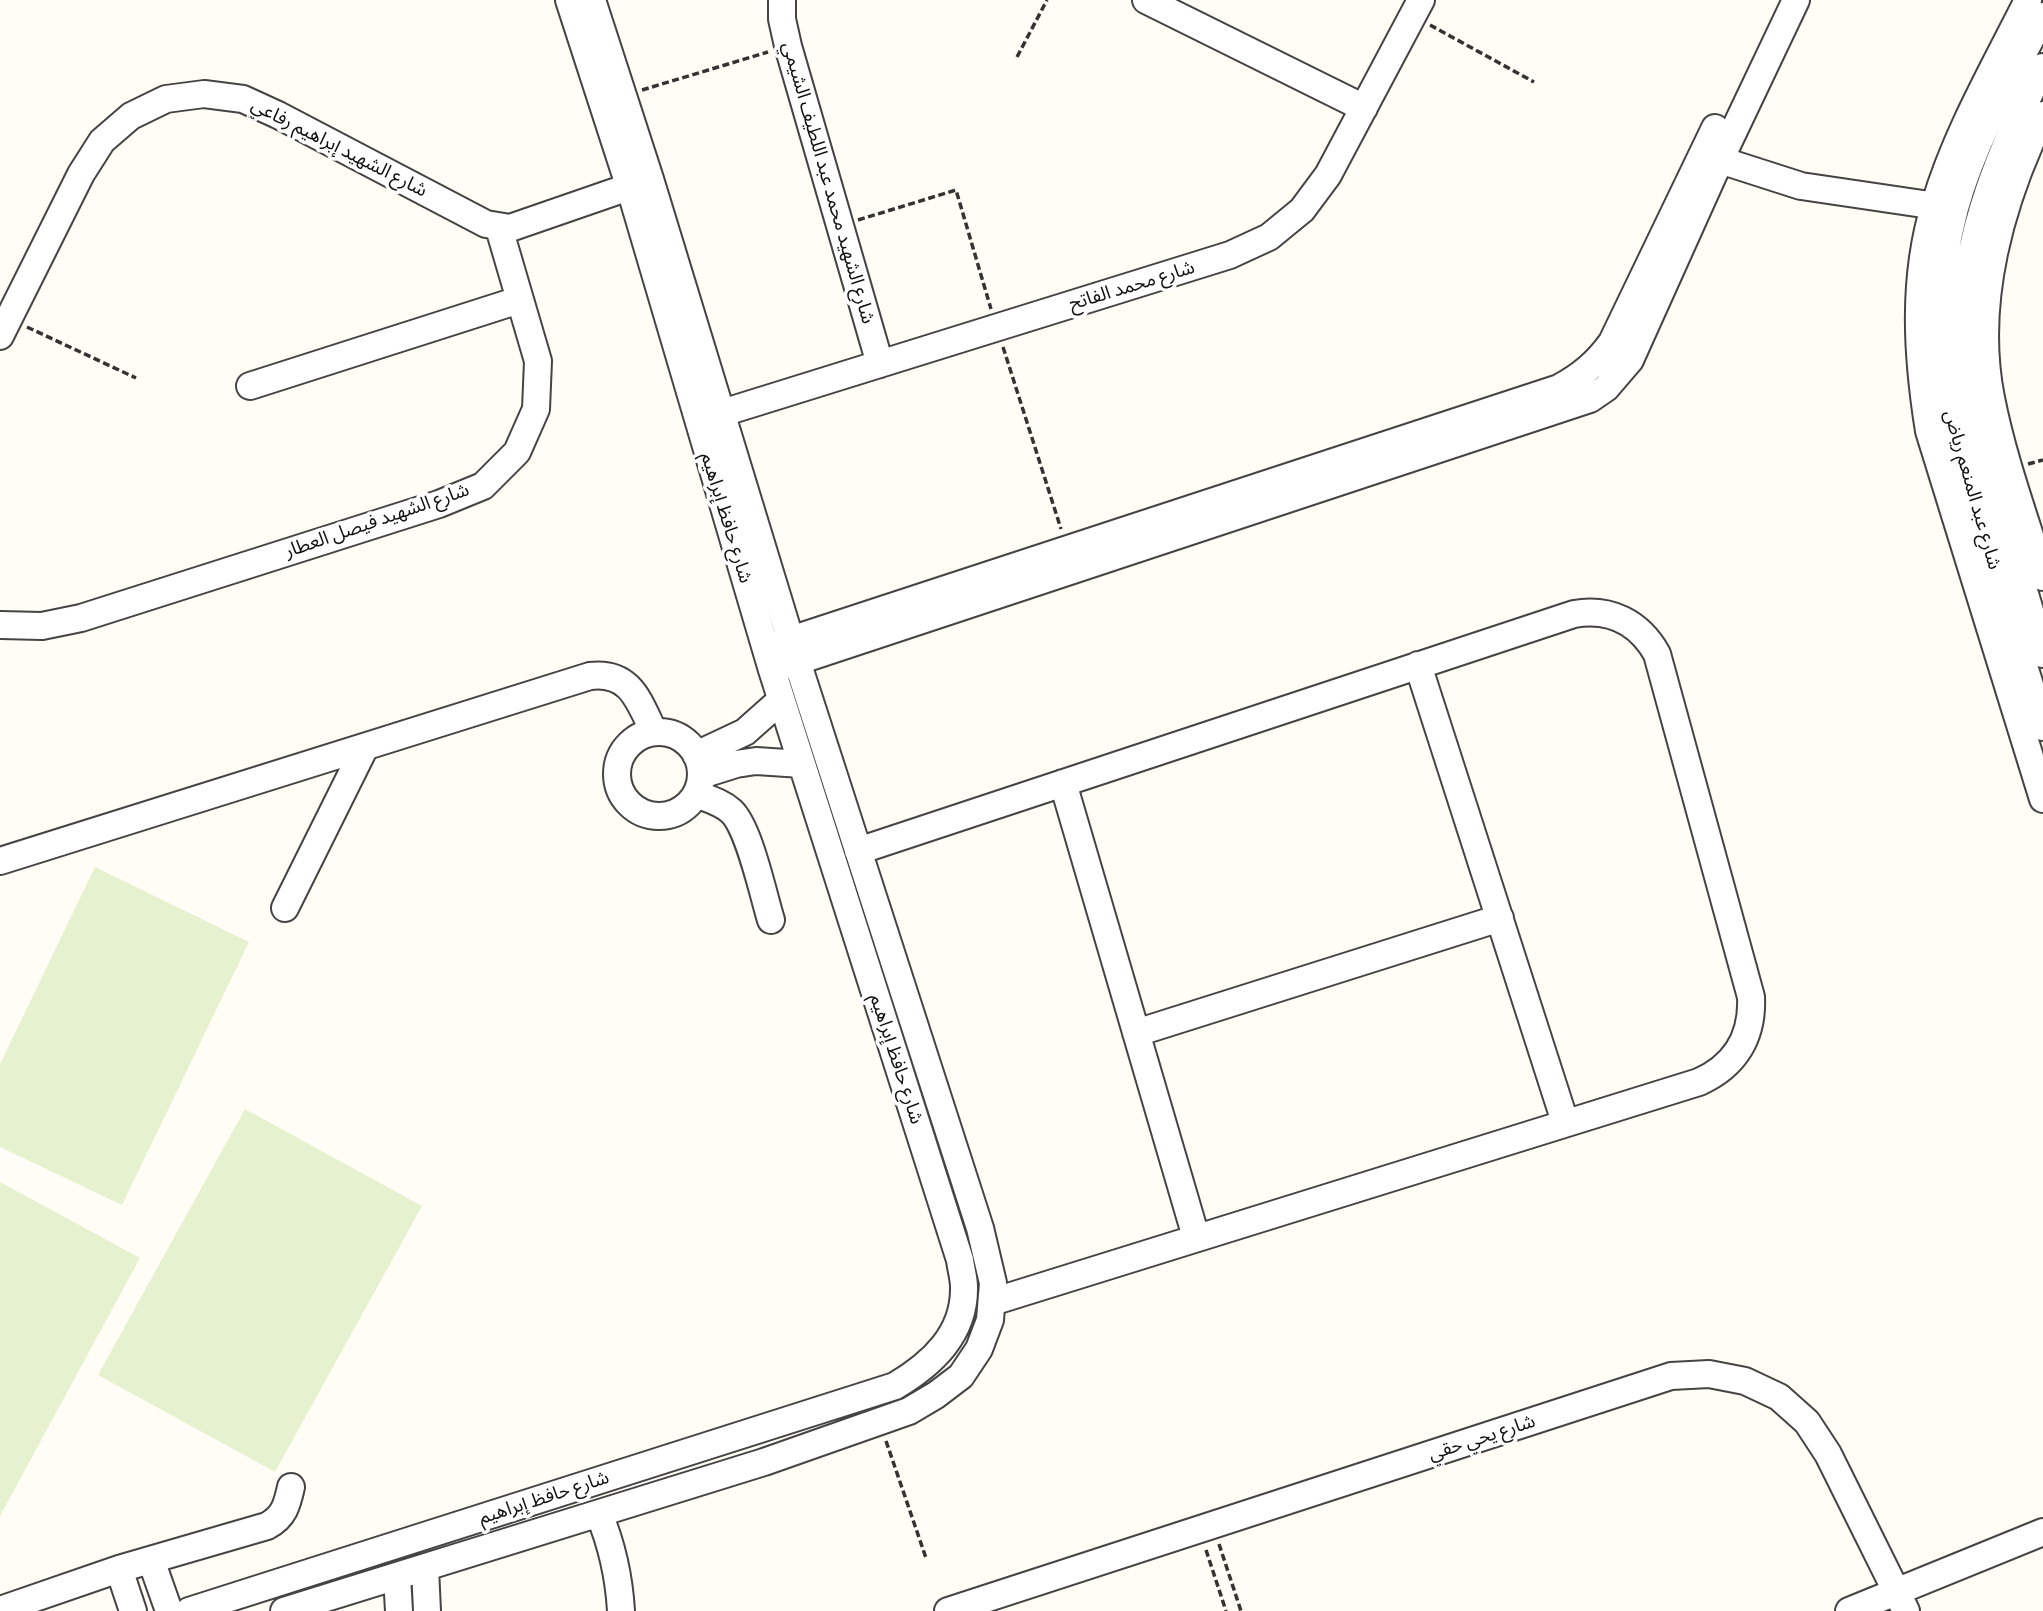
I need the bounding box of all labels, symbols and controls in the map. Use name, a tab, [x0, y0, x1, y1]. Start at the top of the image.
street label: شارع الشهيد محمد عبد اللطيف الشيمي	[777, 39, 879, 327]
street label: شارع الشهيد إبراهيم رفاعي	[247, 94, 431, 202]
street label: شارع محمد الفاتح	[1066, 256, 1198, 316]
street label: شارع عبد المنعم رياض	[1938, 408, 2006, 572]
street label: شارع حافظ إبراهيم	[695, 450, 757, 586]
street label: شارع الشهيد فيصل العطار	[282, 479, 472, 563]
street label: شارع حافظ إبراهيم	[864, 991, 928, 1127]
street label: شارع يحي حقي	[1426, 1410, 1538, 1466]
street label: شارع حافظ إبراهيم	[476, 1466, 612, 1530]

